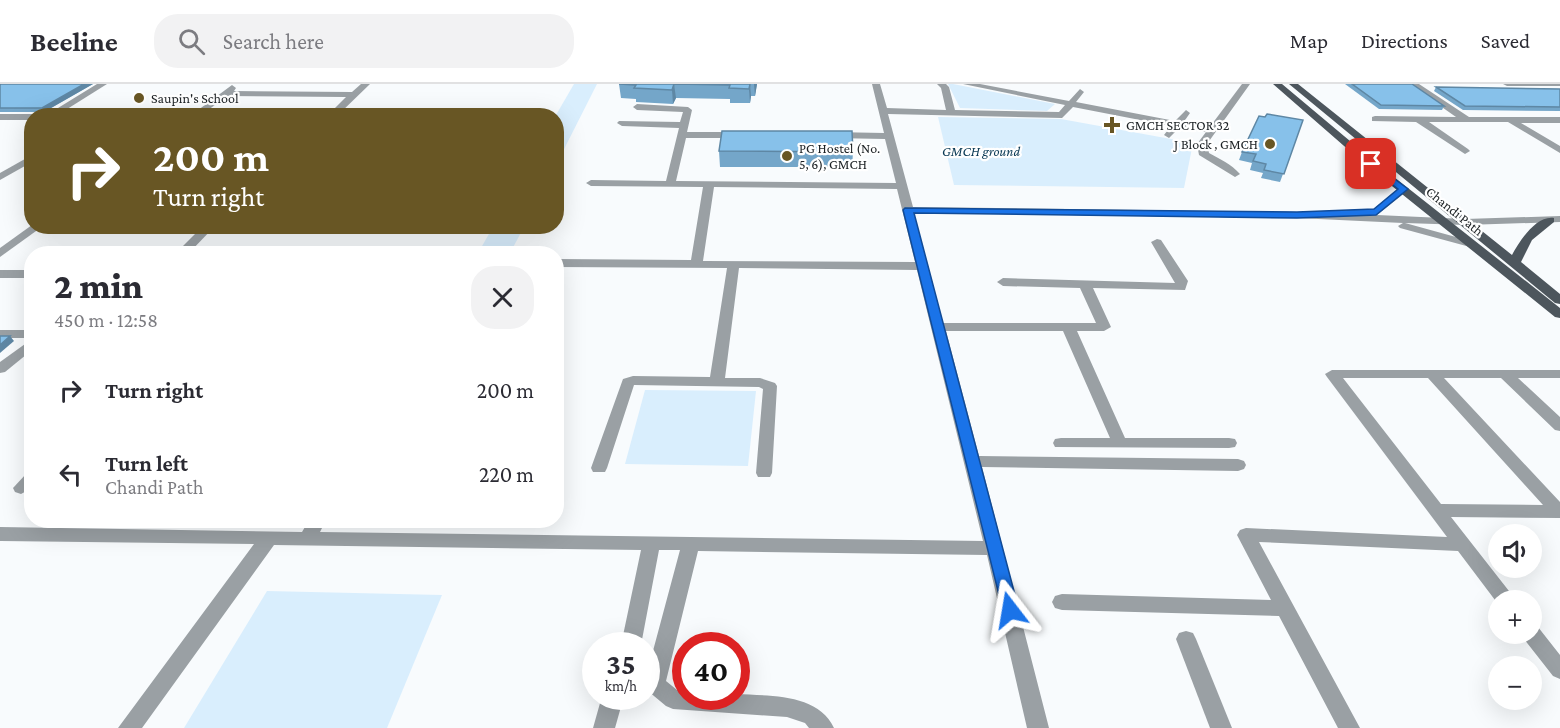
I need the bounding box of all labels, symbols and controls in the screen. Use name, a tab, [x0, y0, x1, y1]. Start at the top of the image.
search box	[154, 14, 574, 68]
icon: search	[175, 25, 208, 58]
text: Beeline	[30, 26, 118, 57]
text: Search here	[223, 29, 324, 54]
text: Map	[1290, 29, 1328, 53]
text: Directions	[1361, 29, 1448, 53]
text: Saved	[1481, 29, 1530, 53]
place label: Saupin's School	[151, 90, 239, 106]
marker: Saupin's School	[132, 91, 146, 105]
marker: GMCH SECTOR 32	[1103, 116, 1121, 134]
place label: GMCH SECTOR 32	[1126, 117, 1230, 133]
icon: right	[54, 132, 132, 210]
text: 200 m	[153, 133, 269, 180]
place label: J Block , GMCH	[1172, 136, 1258, 152]
marker: J Block , GMCH	[1263, 137, 1277, 151]
pin	[1345, 138, 1396, 189]
place label: PG Hostel (No. 5, 6), GMCH	[799, 140, 880, 173]
park label: GMCH ground	[942, 143, 1020, 159]
icon: arrive	[1354, 147, 1387, 180]
marker: PG Hostel (No. 5, 6), GMCH	[780, 149, 794, 163]
text: Turn right	[153, 182, 264, 212]
street label: Chandi Path	[1423, 183, 1487, 239]
text: 2 min	[54, 266, 143, 306]
button: close	[471, 266, 534, 329]
text: 450 m · 12:58	[54, 309, 158, 331]
icon: right	[54, 374, 87, 407]
text: Turn right	[105, 378, 203, 403]
text: 200 m	[477, 378, 534, 403]
text: Turn left	[105, 451, 188, 476]
icon: left	[54, 458, 87, 491]
text: 220 m	[479, 462, 534, 487]
text: Chandi Path	[105, 476, 203, 498]
map controls	[1488, 524, 1542, 710]
button: sound	[1488, 524, 1542, 578]
position arrow	[978, 578, 1042, 642]
button: +	[1488, 590, 1542, 644]
speed limit sign: 40	[672, 632, 750, 710]
text: 35	[606, 647, 636, 680]
button: −	[1488, 656, 1542, 710]
text: km/h	[605, 678, 637, 694]

